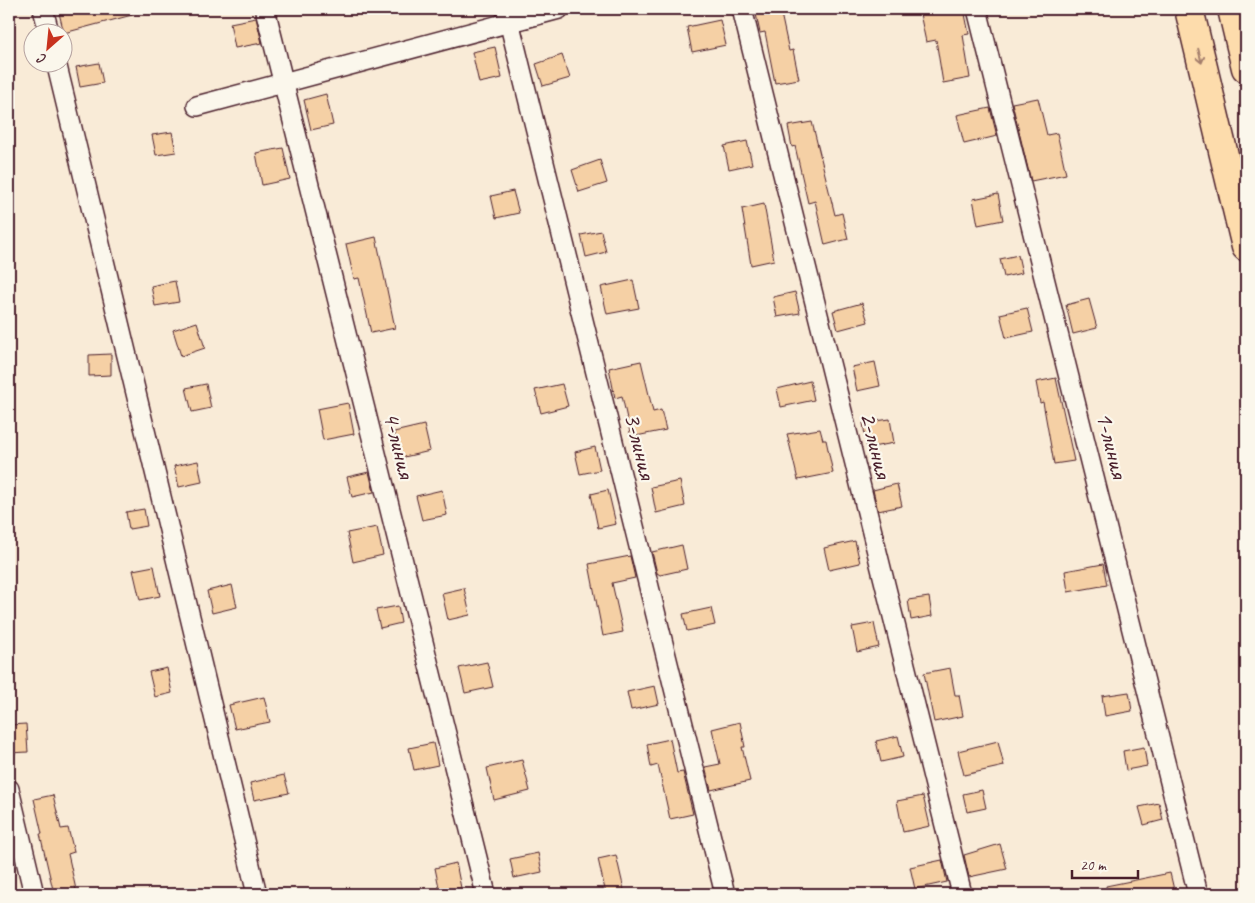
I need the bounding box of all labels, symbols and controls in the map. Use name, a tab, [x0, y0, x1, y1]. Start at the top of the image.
north arrow	[22, 22, 72, 72]
one-way arrow	[1196, 48, 1205, 64]
text: С	[34, 49, 49, 68]
street label: 4-линия	[375, 409, 423, 484]
street label: 2-линия	[852, 409, 900, 484]
street label: 1-линия	[1088, 409, 1136, 484]
street label: 3-линия	[616, 410, 664, 485]
scale bar	[1072, 848, 1139, 880]
text: 20 m	[1080, 856, 1107, 875]

